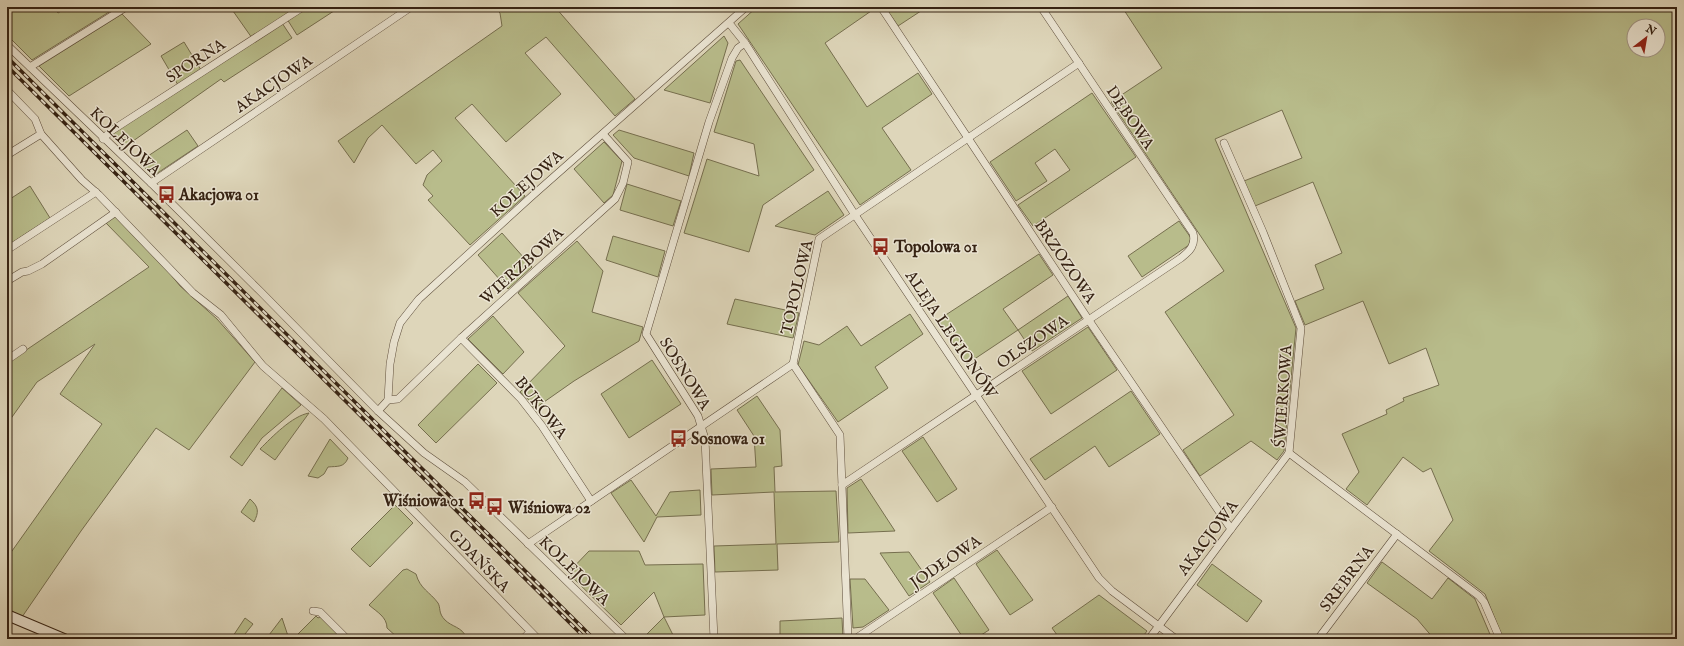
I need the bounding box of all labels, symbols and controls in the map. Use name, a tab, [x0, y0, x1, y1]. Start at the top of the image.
north arrow	[1626, 18, 1666, 58]
text: N	[1642, 21, 1659, 39]
street label: SPORNA	[163, 34, 231, 88]
street label: AKACJOWA	[231, 51, 318, 118]
street label: DĘBOWA	[1101, 82, 1159, 155]
street label: KOLEJOWA	[85, 104, 165, 182]
street label: KOLEJOWA	[487, 146, 569, 222]
bus stop icon: Akacjowa 01	[156, 184, 176, 204]
place label: Akacjowa 01	[178, 186, 259, 206]
street label: BRZOZOWA	[1029, 216, 1100, 309]
street label: WIERZBOWA	[476, 223, 569, 309]
bus stop icon: Topolowa 01	[871, 236, 891, 256]
street label: TOPOLOWA	[777, 237, 819, 337]
place label: Topolowa 01	[893, 238, 977, 258]
street label: ALEJA LEGIONÓW	[899, 265, 1003, 404]
street label: OLSZOWA	[993, 311, 1074, 374]
street label: SOSNOWA	[654, 334, 715, 415]
street label: ŚWIERKOWA	[1268, 343, 1298, 448]
street label: BUKOWA	[510, 373, 572, 444]
bus stop icon: Sosnowa 01	[668, 428, 688, 448]
place label: Sosnowa 01	[691, 430, 765, 450]
bus stop icon: Wiśniowa 01	[467, 490, 487, 510]
place label: Wiśniowa 01	[382, 492, 464, 512]
street label: AKACJOWA	[1173, 496, 1244, 581]
bus stop icon: Wiśniowa 02	[485, 497, 505, 517]
place label: Wiśniowa 02	[507, 499, 591, 519]
street label: GDAŃSKA	[444, 524, 516, 598]
street label: JODŁOWA	[905, 531, 987, 595]
street label: KOLEJOWA	[534, 533, 614, 611]
street label: SREBRNA	[1316, 541, 1380, 616]

